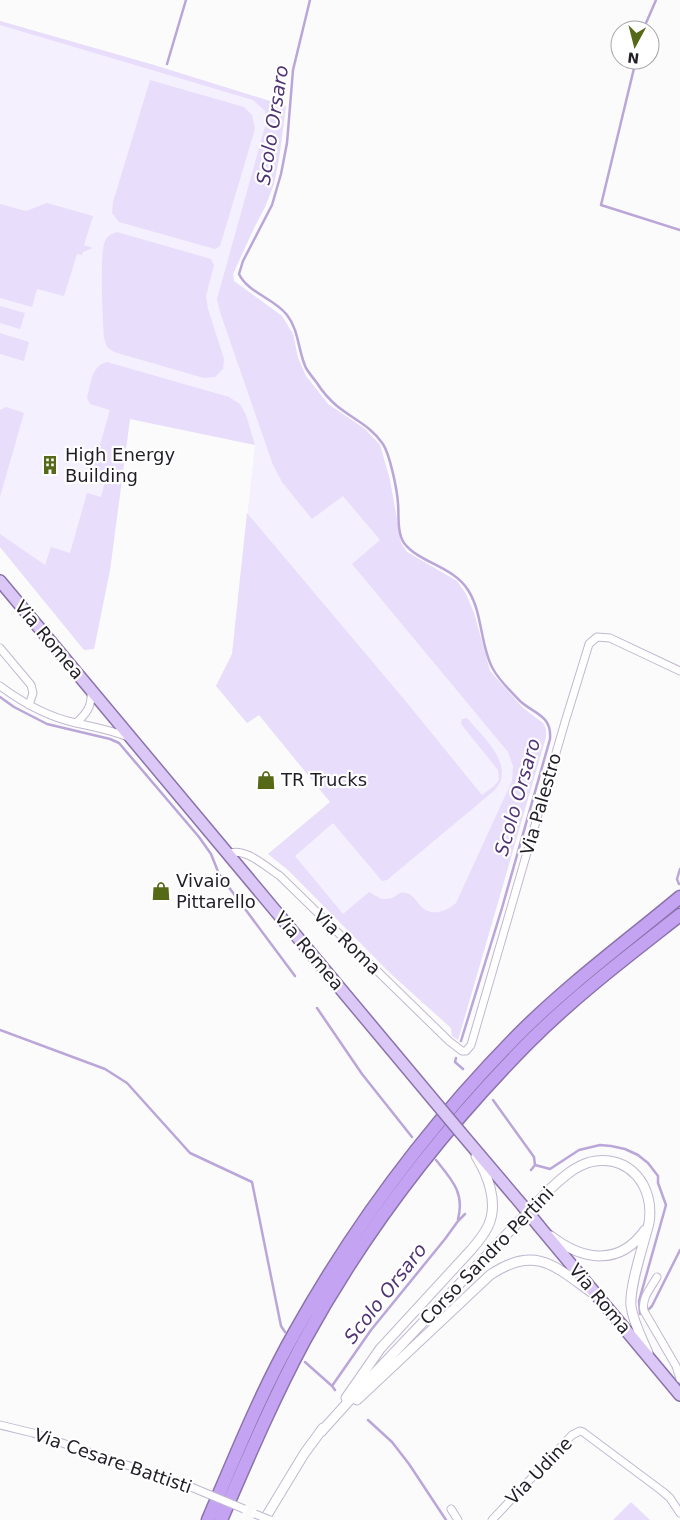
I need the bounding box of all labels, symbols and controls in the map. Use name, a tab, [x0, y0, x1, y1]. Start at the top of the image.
north arrow	[610, 20, 660, 70]
text: N	[627, 49, 640, 67]
water label: Scolo Orsaro	[252, 64, 292, 186]
place label: High Energy Building	[65, 444, 175, 486]
building icon: High Energy Building	[39, 454, 61, 476]
street label: Via Romea	[10, 596, 88, 683]
water label: Scolo Orsaro	[490, 736, 544, 858]
street label: Via Palestro	[516, 750, 565, 857]
shop icon: TR Trucks	[255, 769, 277, 791]
place label: TR Trucks	[280, 769, 367, 790]
place label: Vivaio Pittarello	[176, 870, 256, 912]
shop icon: Vivaio Pittarello	[150, 880, 172, 902]
street label: Via Roma	[309, 905, 385, 979]
street label: Via Romea	[270, 907, 348, 994]
street label: Corso Sandro Pertini	[415, 1182, 558, 1329]
water label: Scolo Orsaro	[339, 1239, 431, 1347]
street label: Via Roma	[565, 1259, 636, 1338]
street label: Via Cesare Battisti	[32, 1424, 195, 1497]
street label: Via Udine	[501, 1433, 576, 1509]

